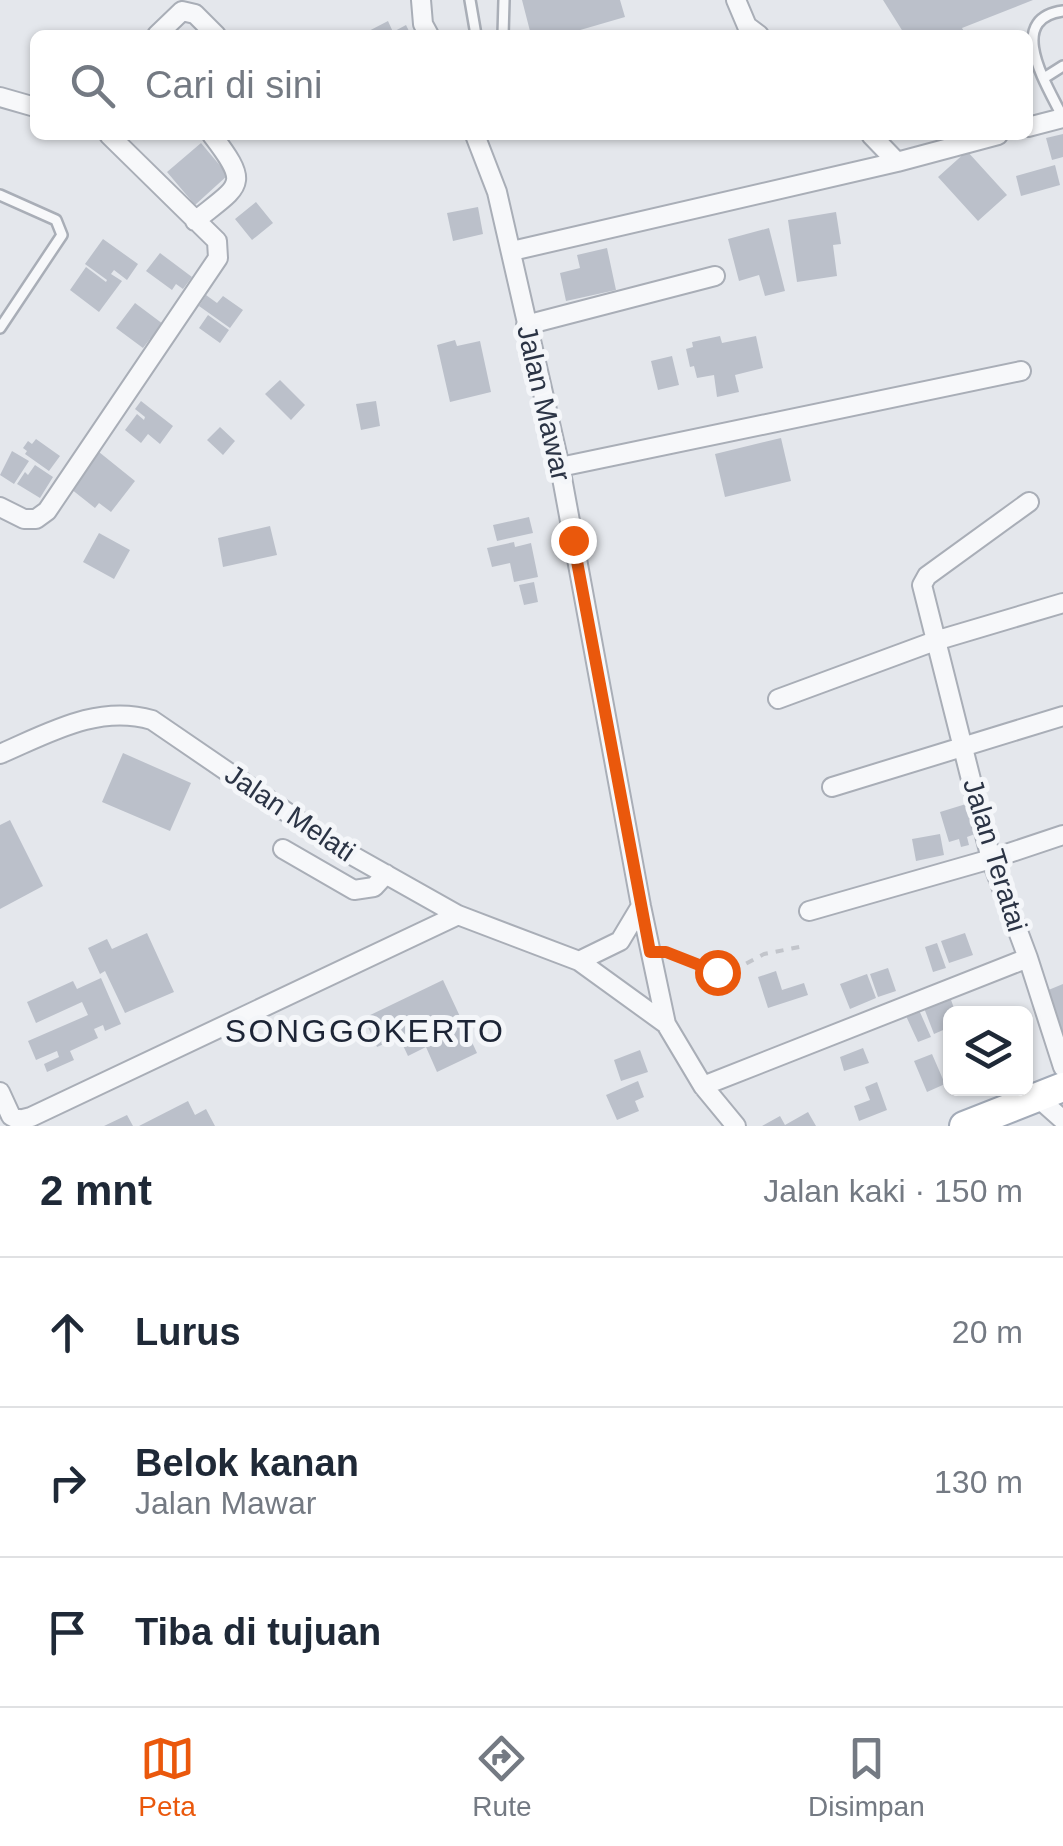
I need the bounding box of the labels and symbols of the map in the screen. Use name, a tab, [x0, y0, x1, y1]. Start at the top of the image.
street label: Jalan Mawar	[511, 322, 577, 484]
route end	[551, 518, 597, 564]
street label: Jalan Melati	[219, 758, 361, 868]
street label: Jalan Teratai	[957, 775, 1033, 935]
route start	[695, 950, 741, 996]
district label: SONGGOKERTO	[225, 1013, 505, 1049]

